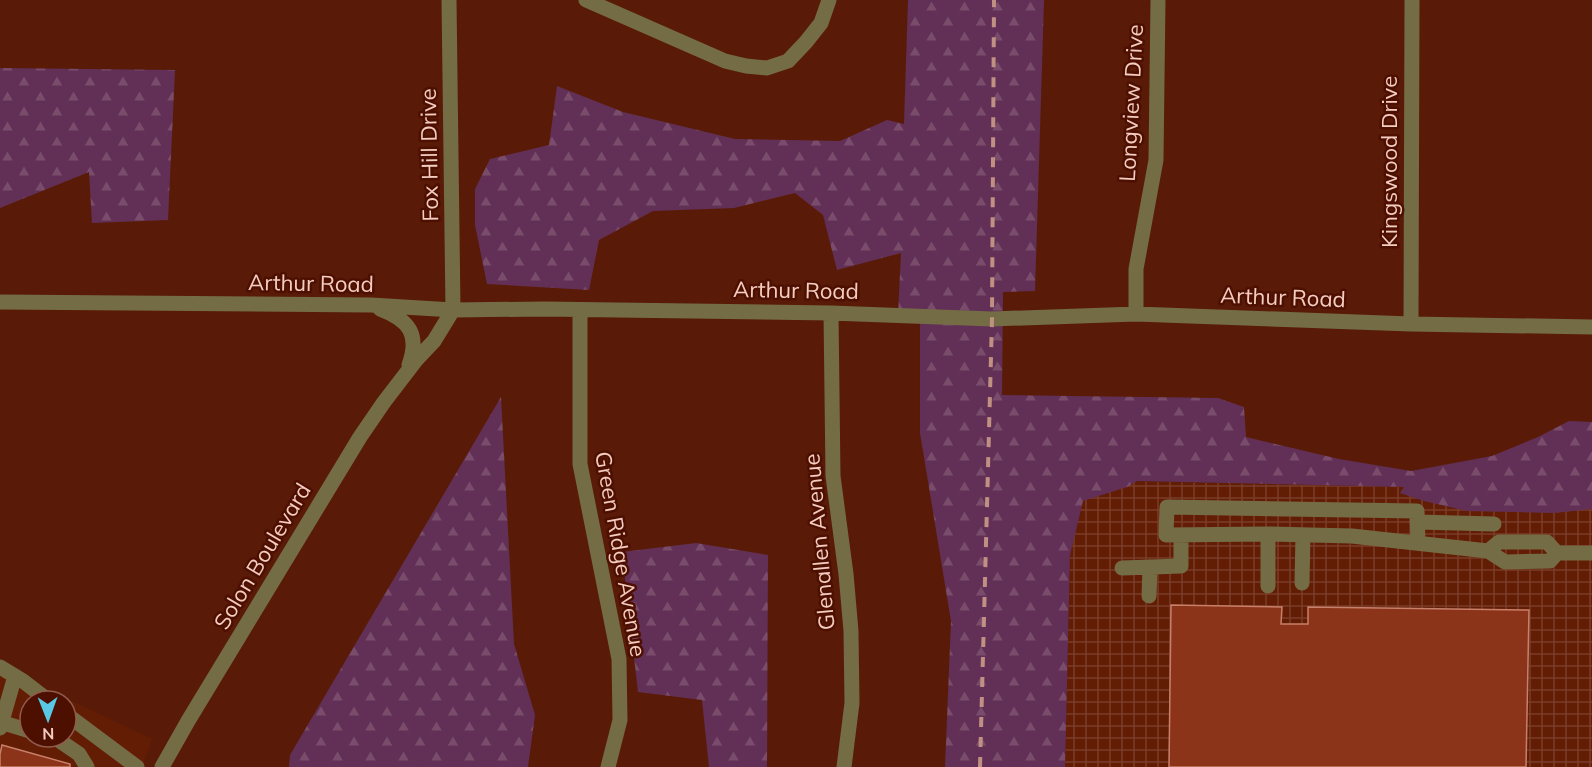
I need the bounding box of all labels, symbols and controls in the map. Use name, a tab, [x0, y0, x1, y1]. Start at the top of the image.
street label: Longview Drive	[1113, 24, 1149, 182]
street label: Kingswood Drive	[1375, 76, 1403, 248]
street label: Fox Hill Drive	[414, 88, 444, 222]
street label: Arthur Road	[248, 268, 374, 298]
street label: Arthur Road	[733, 275, 859, 305]
street label: Arthur Road	[1220, 281, 1346, 313]
street label: Green Ridge Avenue	[589, 449, 653, 659]
street label: Glenallen Avenue	[797, 453, 841, 631]
street label: Solon Boulevard	[207, 478, 317, 634]
north arrow	[18, 689, 78, 749]
text: N	[42, 724, 54, 744]

